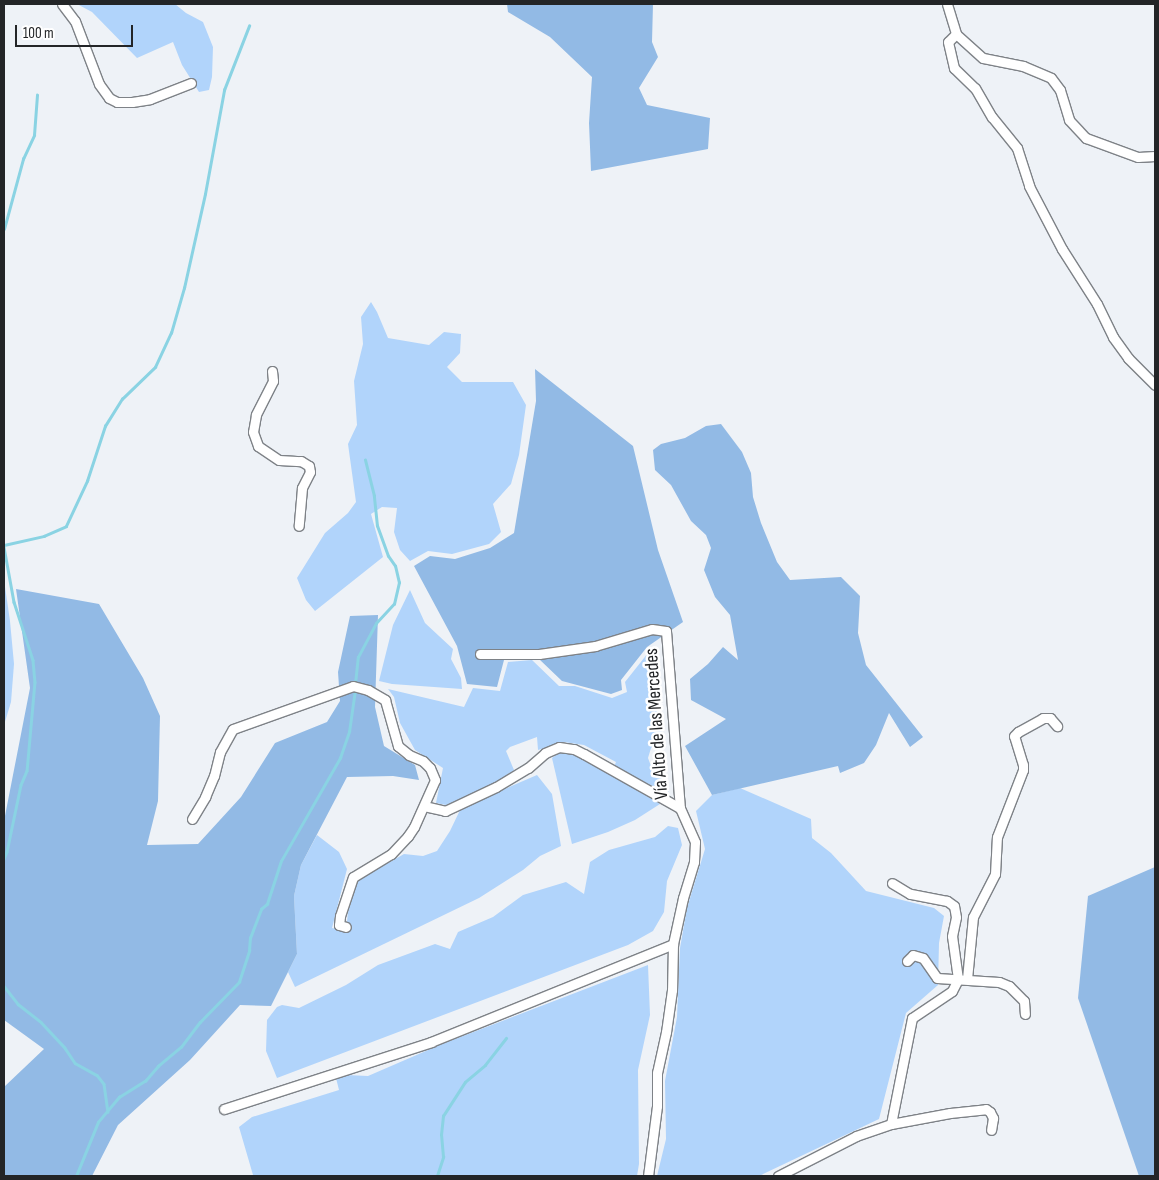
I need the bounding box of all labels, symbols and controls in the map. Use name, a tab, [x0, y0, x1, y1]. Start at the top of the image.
scale bar	[18, 15, 135, 47]
text: 100 m	[23, 24, 54, 43]
street label: Vía Alto de las Mercedes	[640, 648, 674, 800]

